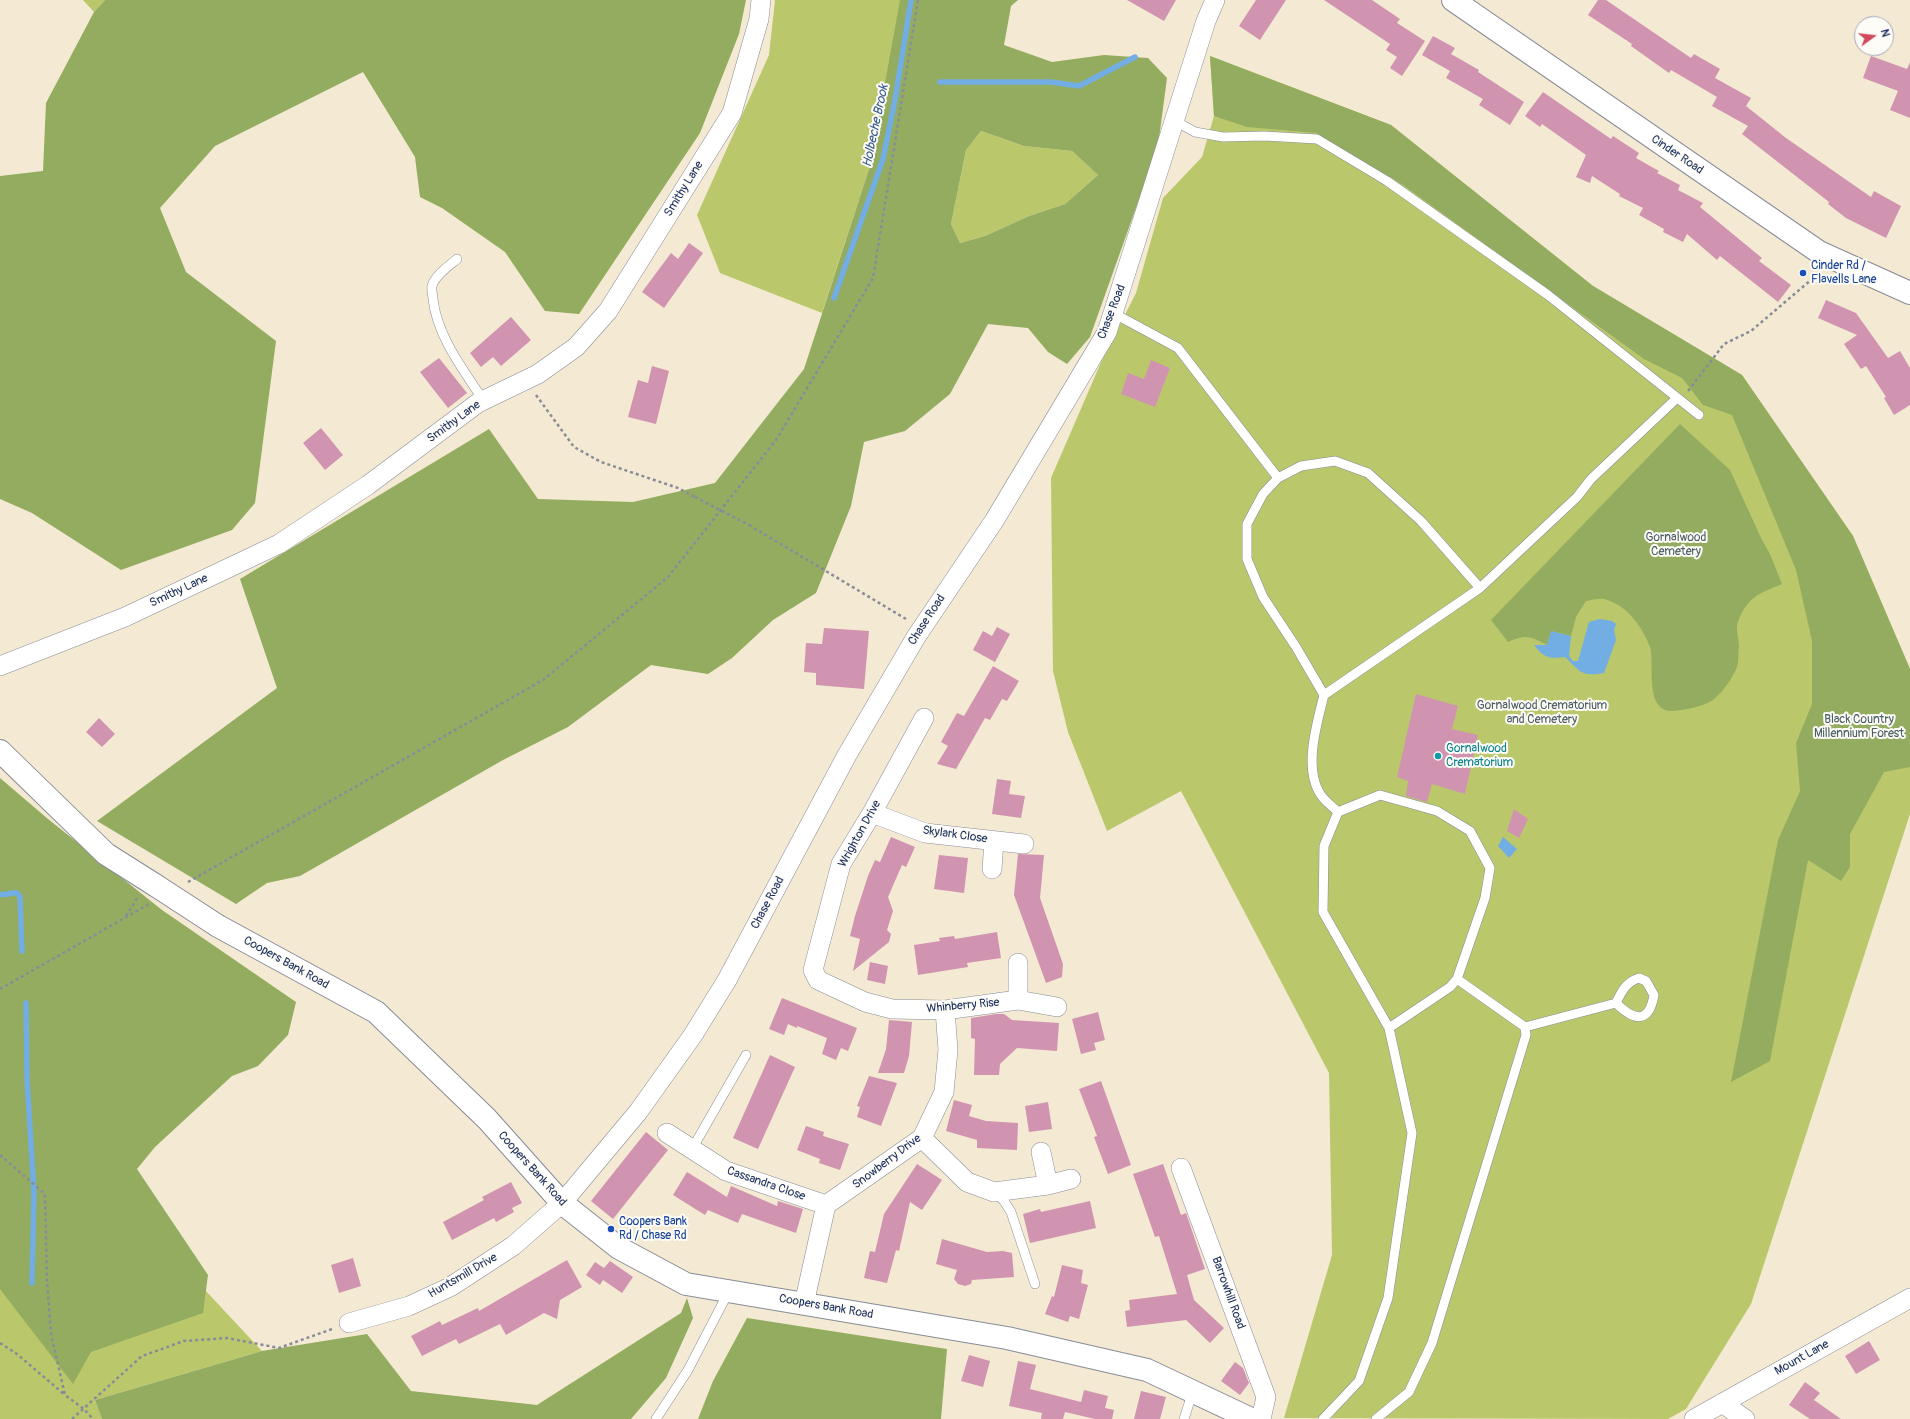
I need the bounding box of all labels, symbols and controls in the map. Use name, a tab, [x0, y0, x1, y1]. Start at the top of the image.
north arrow	[1854, 16, 1894, 56]
text: N	[1878, 28, 1892, 38]
water label: Holbeche Brook	[860, 83, 892, 169]
street label: Cinder Road	[1648, 132, 1706, 178]
street label: Smithy Lane	[661, 159, 707, 219]
place label: Cinder Rd / Flavells Lane	[1811, 259, 1876, 287]
marker: Cinder Rd / Flavells Lane	[1798, 268, 1808, 278]
street label: Chase Road	[1095, 283, 1129, 341]
street label: Smithy Lane	[424, 398, 484, 446]
park label: Gornalwood Cemetery	[1646, 531, 1706, 559]
street label: Smithy Lane	[148, 571, 210, 611]
street label: Chase Road	[905, 592, 949, 648]
park label: Gornalwood Crematorium and Cemetery	[1477, 699, 1607, 727]
park label: Black Country Millennium Forest	[1814, 713, 1904, 741]
place label: Gornalwood Crematorium	[1446, 742, 1513, 770]
marker: Gornalwood Crematorium	[1433, 751, 1443, 761]
street label: Wrighton Drive	[836, 798, 884, 870]
street label: Skylark Close	[922, 823, 988, 847]
street label: Chase Road	[748, 874, 788, 932]
street label: Coopers Bank Road	[241, 934, 331, 992]
street label: Whinberry Rise	[926, 996, 1000, 1016]
street label: Coopers Bank Road	[495, 1129, 569, 1209]
street label: Snowberry Drive	[850, 1132, 924, 1192]
street label: Cassandra Close	[725, 1164, 807, 1204]
place label: Coopers Bank Rd / Chase Rd	[619, 1215, 687, 1243]
marker: Coopers Bank Rd / Chase Rd	[606, 1224, 616, 1234]
street label: Huntsmill Drive	[426, 1250, 500, 1302]
street label: Barrowhill Road	[1208, 1255, 1248, 1331]
street label: Coopers Bank Road	[778, 1292, 874, 1322]
street label: Mount Lane	[1772, 1337, 1832, 1379]

